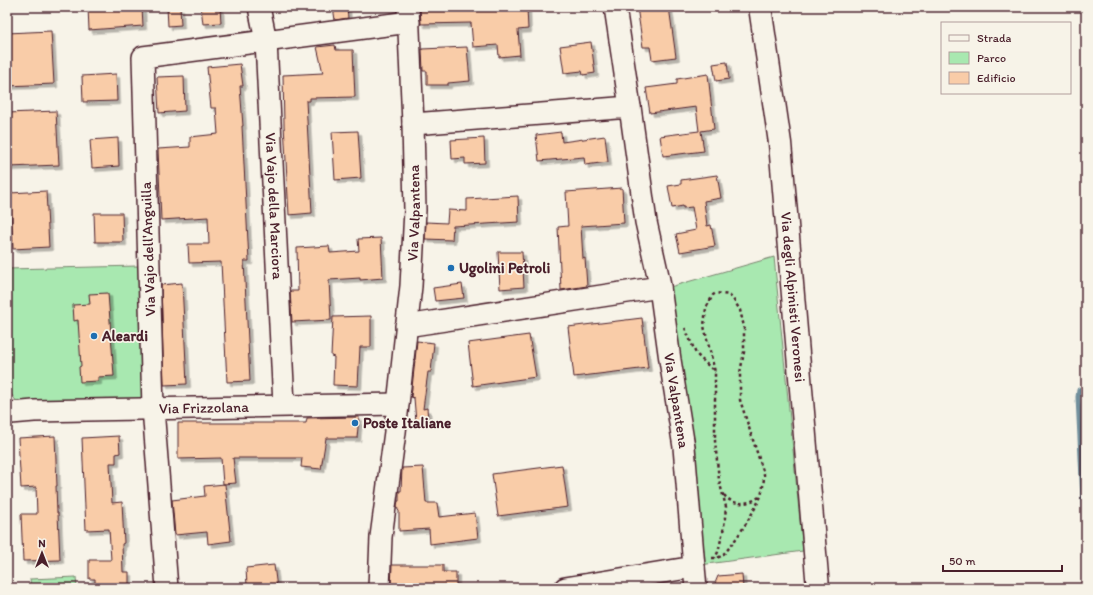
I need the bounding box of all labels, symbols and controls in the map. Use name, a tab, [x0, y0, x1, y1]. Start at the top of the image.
legend	[941, 22, 1071, 94]
text: Strada	[977, 31, 1012, 45]
text: Parco	[977, 51, 1006, 65]
text: Edificio	[977, 71, 1016, 85]
street label: Via Vajo della Marciora	[262, 132, 287, 280]
street label: Via Valpantena	[403, 164, 424, 262]
street label: Via Vajo dell'Anguilla	[137, 181, 159, 317]
street label: Via degli Alpinisti Veronesi	[777, 211, 809, 383]
place label: Ugolini Petroli	[459, 259, 550, 278]
marker: Ugolini Petroli	[446, 263, 456, 273]
place label: Aleardi	[101, 327, 148, 345]
marker: Aleardi	[89, 331, 99, 341]
street label: Via Valpantena	[660, 352, 693, 450]
street label: Via Frizzolana	[159, 398, 249, 418]
place label: Poste Italiane	[363, 414, 451, 432]
marker: Poste Italiane	[350, 418, 360, 428]
north arrow	[22, 533, 62, 573]
text: N	[38, 537, 46, 550]
scale bar	[943, 547, 1062, 573]
text: 50 m	[949, 554, 975, 568]

